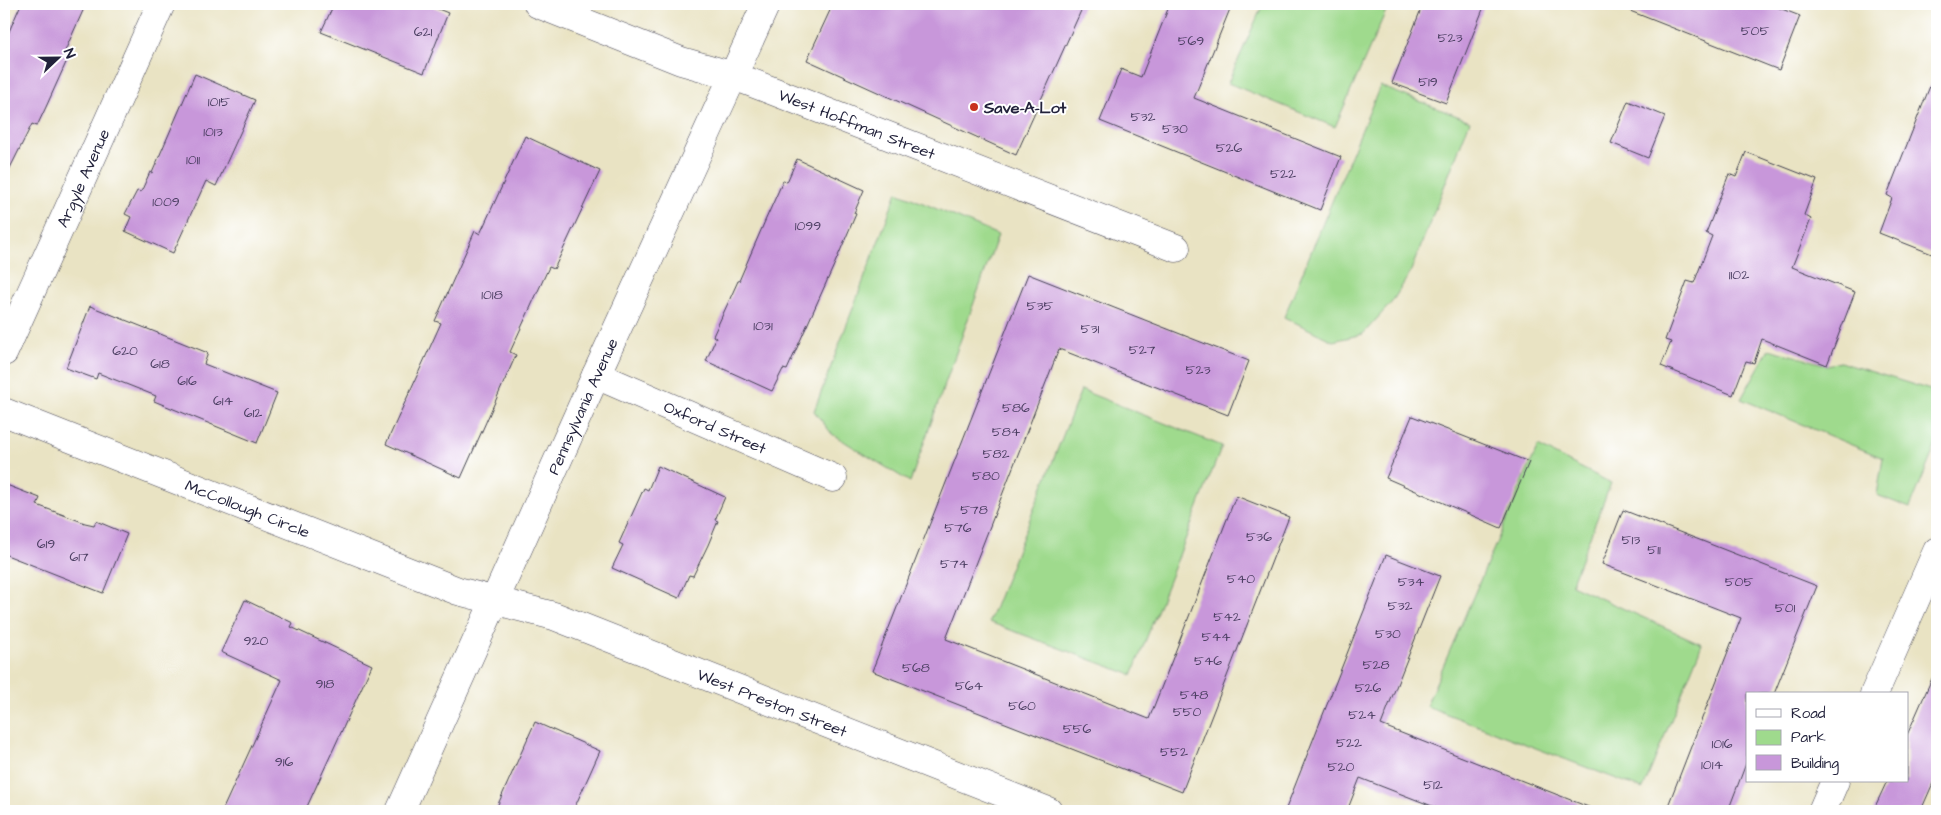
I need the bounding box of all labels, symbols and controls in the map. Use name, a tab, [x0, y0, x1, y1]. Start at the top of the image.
house number: 505	[1741, 21, 1769, 41]
house number: 621	[414, 22, 432, 42]
house number: 523	[1437, 28, 1463, 48]
house number: 569	[1178, 31, 1204, 51]
north arrow	[32, 32, 82, 82]
text: N	[58, 46, 80, 62]
house number: 519	[1418, 72, 1438, 92]
street label: West Hoffman Street	[775, 84, 939, 165]
house number: 1015	[208, 92, 230, 112]
place label: Save-A-Lot	[983, 97, 1067, 119]
marker: Save-A-Lot	[968, 101, 980, 113]
house number: 532	[1130, 107, 1156, 127]
house number: 530	[1162, 119, 1188, 139]
house number: 1013	[203, 122, 223, 142]
street label: Argyle Avenue	[52, 125, 115, 231]
house number: 526	[1216, 138, 1243, 158]
house number: 1011	[186, 150, 200, 170]
house number: 522	[1270, 164, 1296, 184]
house number: 1009	[152, 192, 180, 212]
house number: 1099	[795, 216, 821, 236]
house number: 1102	[1729, 265, 1749, 285]
house number: 1018	[481, 285, 503, 305]
house number: 535	[1027, 296, 1054, 316]
house number: 1031	[753, 316, 773, 336]
house number: 531	[1081, 319, 1100, 339]
street label: Pennsylvania Avenue	[543, 334, 624, 478]
house number: 527	[1129, 340, 1156, 360]
house number: 620	[112, 341, 138, 361]
house number: 618	[150, 354, 170, 374]
house number: 523	[1185, 360, 1211, 380]
house number: 616	[177, 371, 197, 391]
house number: 614	[213, 391, 234, 411]
street label: Oxford Street	[660, 396, 770, 460]
house number: 586	[1002, 398, 1030, 418]
house number: 612	[244, 403, 262, 423]
house number: 584	[992, 422, 1021, 442]
house number: 582	[982, 444, 1010, 464]
house number: 580	[972, 466, 1000, 486]
street label: McCollough Circle	[182, 475, 313, 544]
house number: 578	[960, 500, 988, 520]
house number: 576	[944, 518, 972, 538]
house number: 536	[1246, 527, 1272, 547]
house number: 513	[1622, 530, 1640, 550]
house number: 619	[37, 534, 55, 554]
house number: 511	[1647, 540, 1661, 560]
house number: 617	[69, 547, 89, 567]
house number: 574	[940, 554, 968, 574]
house number: 540	[1227, 569, 1255, 589]
house number: 534	[1398, 572, 1425, 592]
house number: 505	[1725, 572, 1753, 592]
house number: 532	[1387, 596, 1413, 616]
house number: 501	[1775, 598, 1795, 618]
house number: 542	[1213, 607, 1241, 627]
house number: 530	[1375, 624, 1401, 644]
house number: 544	[1202, 627, 1231, 647]
house number: 920	[244, 631, 269, 651]
house number: 546	[1194, 651, 1222, 671]
house number: 528	[1362, 655, 1390, 675]
house number: 568	[902, 658, 930, 678]
street label: West Preston Street	[694, 664, 851, 743]
house number: 918	[316, 674, 334, 694]
house number: 564	[955, 676, 984, 696]
house number: 526	[1355, 678, 1382, 698]
house number: 548	[1180, 685, 1208, 705]
legend	[1746, 692, 1908, 782]
house number: 560	[1008, 696, 1036, 716]
house number: 550	[1173, 702, 1201, 722]
text: Road	[1791, 703, 1826, 724]
house number: 524	[1348, 705, 1376, 725]
house number: 556	[1063, 719, 1092, 739]
text: Park	[1791, 727, 1826, 748]
house number: 522	[1336, 733, 1362, 753]
house number: 1016	[1711, 734, 1733, 754]
house number: 552	[1160, 742, 1188, 762]
house number: 916	[275, 752, 293, 772]
text: Building	[1791, 753, 1839, 775]
house number: 1014	[1701, 755, 1723, 775]
house number: 520	[1328, 757, 1355, 777]
house number: 512	[1423, 775, 1443, 795]

